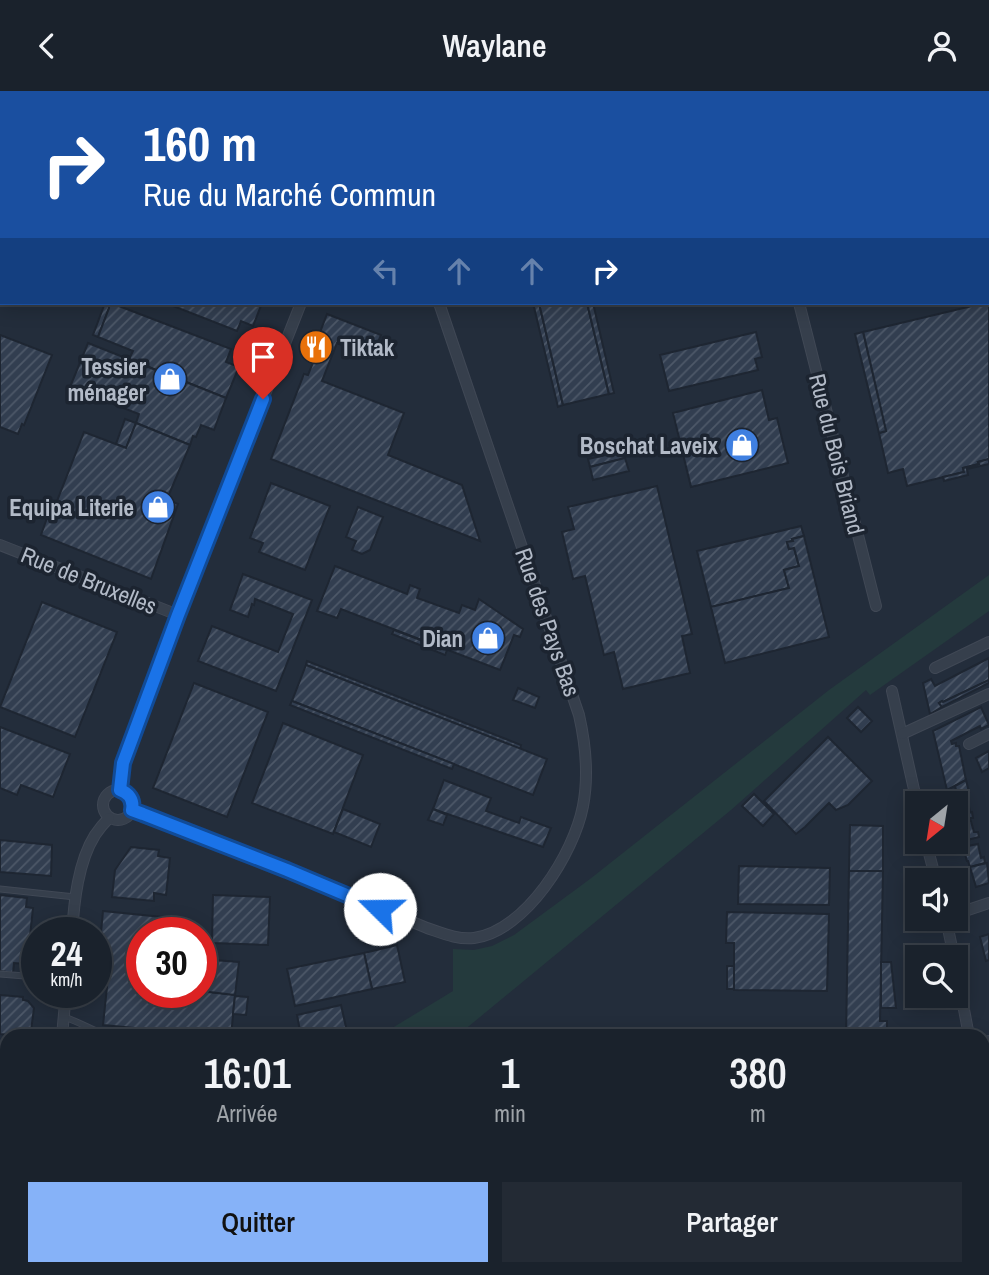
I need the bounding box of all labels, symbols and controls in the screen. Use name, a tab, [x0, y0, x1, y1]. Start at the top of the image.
text: Waylane	[442, 24, 547, 67]
icon: back	[28, 27, 66, 65]
icon: person	[923, 27, 961, 65]
text: 160 m	[143, 110, 257, 176]
icon: right	[28, 119, 119, 210]
text: Rue du Marché Commun	[143, 173, 436, 216]
icon: left	[367, 252, 405, 290]
icon: ahead	[440, 252, 478, 290]
icon: ahead	[513, 252, 551, 290]
icon: right	[586, 252, 624, 290]
pin	[233, 327, 293, 399]
restaurant icon: Tiktak	[297, 328, 335, 366]
place label: Tiktak	[340, 332, 395, 363]
icon: arrive	[244, 338, 282, 376]
place label: Tessier ménager	[67, 351, 147, 408]
shop icon: Tessier ménager	[151, 360, 189, 398]
street label: Rue du Bois Briand	[802, 370, 872, 538]
shop icon: Boschat Laveix	[723, 426, 761, 464]
place label: Boschat Laveix	[580, 430, 719, 461]
shop icon: Equipa Literie	[139, 488, 177, 526]
place label: Equipa Literie	[9, 492, 134, 523]
street label: Rue de Bruxelles	[17, 539, 161, 621]
street label: Rue des Pays Bas	[508, 544, 588, 700]
shop icon: Dian	[469, 619, 507, 657]
place label: Dian	[422, 623, 463, 654]
north arrow	[905, 791, 968, 854]
map controls	[905, 791, 968, 1008]
button: sound	[905, 868, 968, 931]
position arrow	[343, 872, 417, 946]
speed limit sign: 30	[126, 917, 217, 1008]
text: 24	[51, 930, 82, 977]
button: search	[905, 945, 968, 1008]
text: km/h	[51, 967, 83, 992]
text: 16:01	[203, 1045, 291, 1101]
text: 1	[500, 1045, 520, 1101]
text: 380	[729, 1045, 787, 1101]
text: Arrivée	[217, 1098, 278, 1129]
text: min	[494, 1098, 526, 1129]
text: m	[750, 1098, 766, 1129]
button: Quitter	[28, 1182, 488, 1262]
button: Partager	[502, 1182, 962, 1262]

